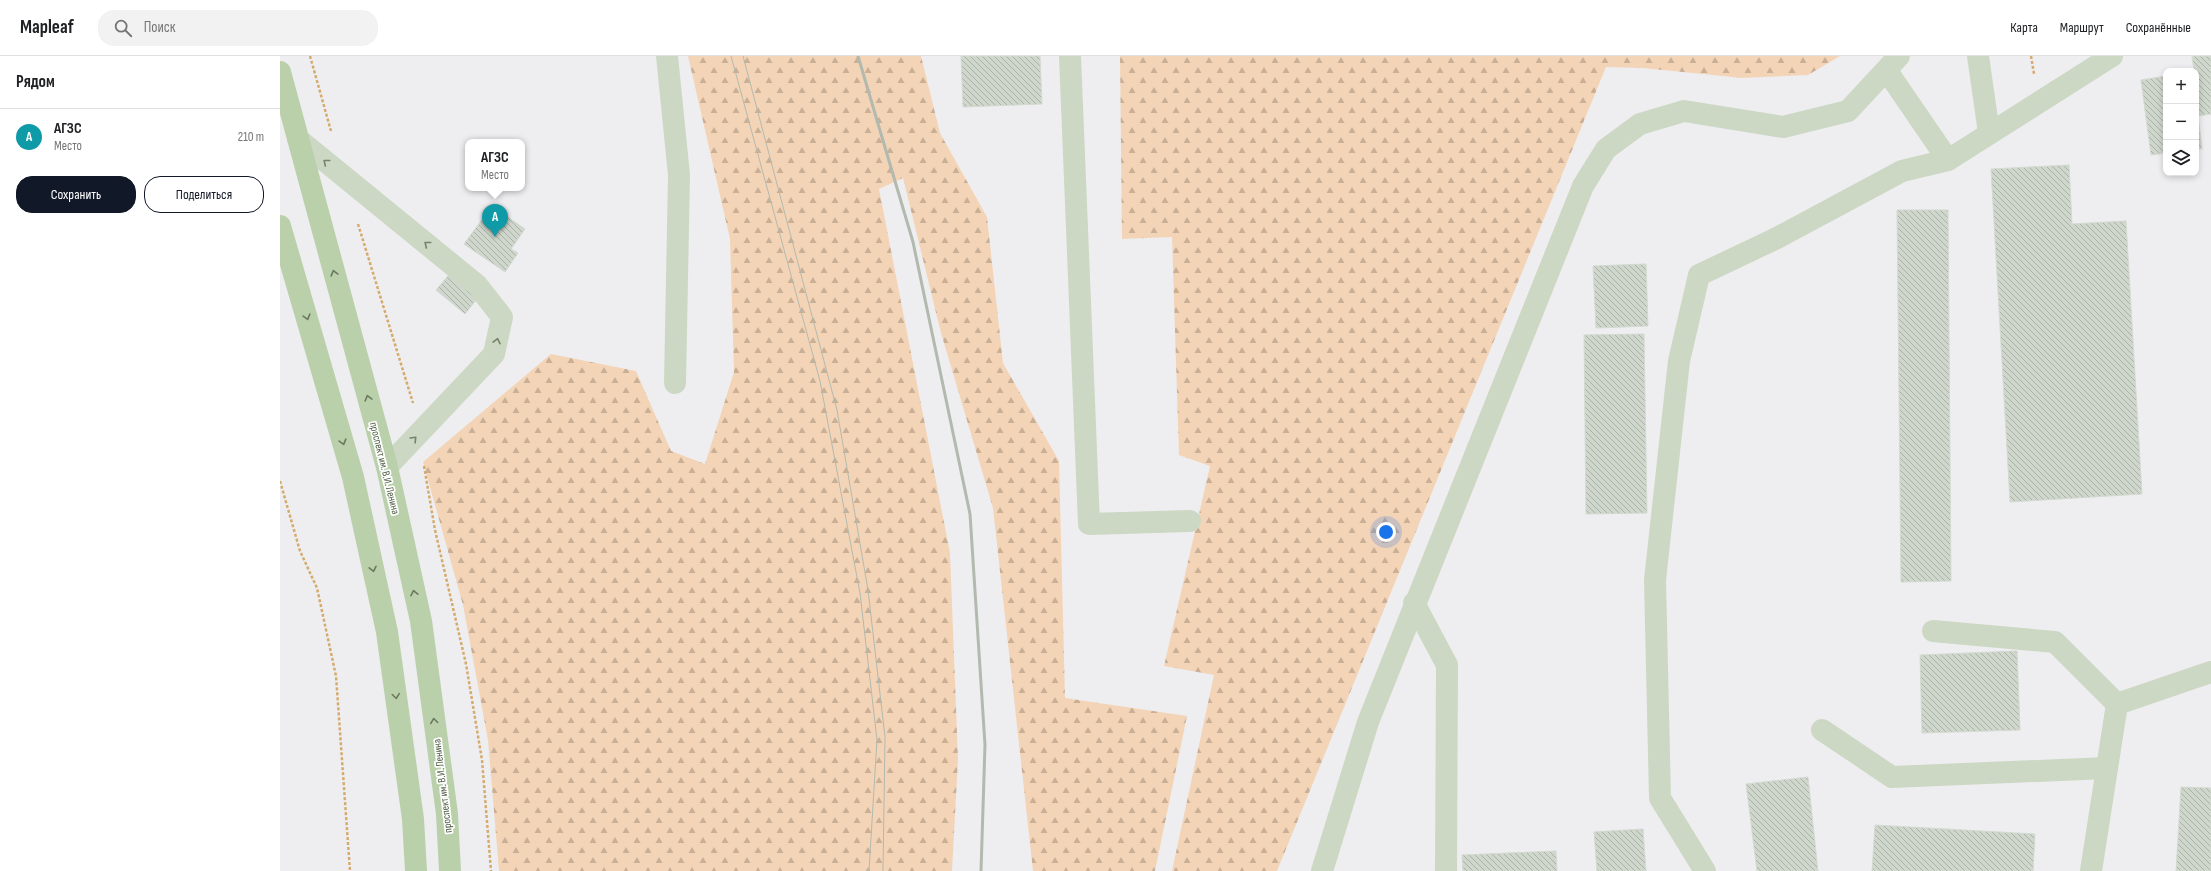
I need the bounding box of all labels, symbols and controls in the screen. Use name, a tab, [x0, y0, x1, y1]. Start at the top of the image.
search box	[98, 10, 378, 46]
text: Mapleaf	[20, 16, 74, 39]
icon: search	[112, 17, 134, 39]
text: Поиск	[144, 18, 175, 37]
text: Карта	[2010, 19, 2038, 36]
text: Маршрут	[2060, 19, 2104, 36]
text: Сохранённые	[2126, 19, 2191, 36]
map controls	[2163, 68, 2199, 176]
button: +	[2163, 68, 2199, 104]
text: Рядом	[16, 72, 55, 92]
button: −	[2163, 104, 2199, 140]
text: АГЗС	[54, 119, 82, 138]
text: A	[26, 129, 32, 145]
text: 210 m	[238, 129, 264, 145]
text: Место	[54, 138, 82, 154]
popup	[465, 139, 525, 191]
button: layers	[2163, 140, 2199, 176]
text: АГЗС	[481, 148, 509, 167]
one-way arrow	[323, 160, 331, 167]
text: Место	[481, 167, 509, 183]
button: Сохранить	[16, 176, 136, 213]
button: Поделиться	[144, 176, 264, 213]
pin: A	[482, 204, 508, 237]
one-way arrow	[424, 242, 431, 249]
one-way arrow	[330, 269, 339, 276]
one-way arrow	[302, 314, 311, 321]
one-way arrow	[492, 338, 500, 345]
one-way arrow	[364, 395, 373, 402]
street label: проспект им. В.И. Ленина	[367, 421, 402, 516]
one-way arrow	[409, 436, 416, 444]
one-way arrow	[338, 438, 347, 445]
your location	[1376, 522, 1396, 542]
one-way arrow	[369, 565, 377, 572]
one-way arrow	[411, 589, 419, 596]
one-way arrow	[391, 693, 400, 699]
one-way arrow	[430, 718, 439, 724]
street label: проспект им. В.И. Ленина	[430, 738, 455, 834]

